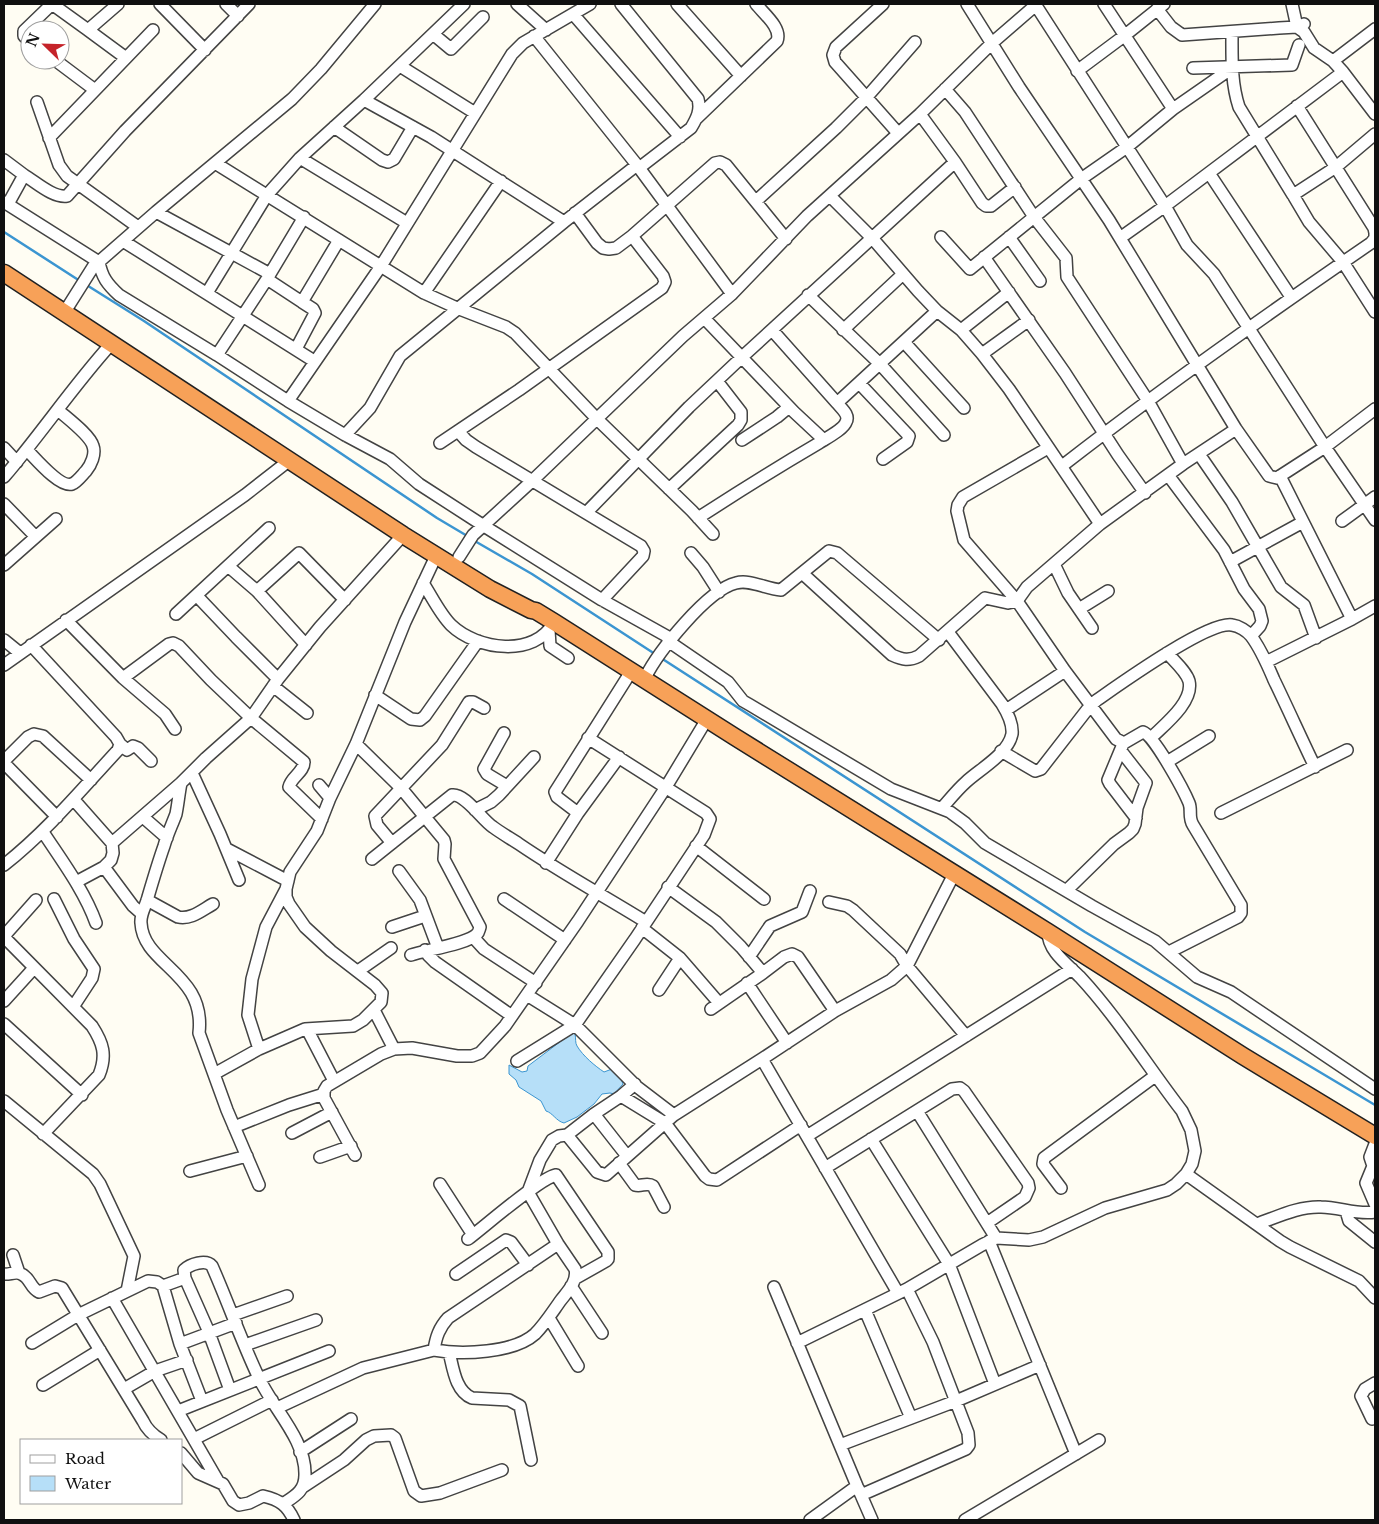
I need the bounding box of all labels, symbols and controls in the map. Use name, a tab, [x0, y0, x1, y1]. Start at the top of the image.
north arrow	[20, 20, 70, 70]
text: N	[22, 30, 44, 49]
legend	[20, 1439, 182, 1504]
text: Road	[65, 1449, 105, 1468]
text: Water	[64, 1474, 112, 1493]

